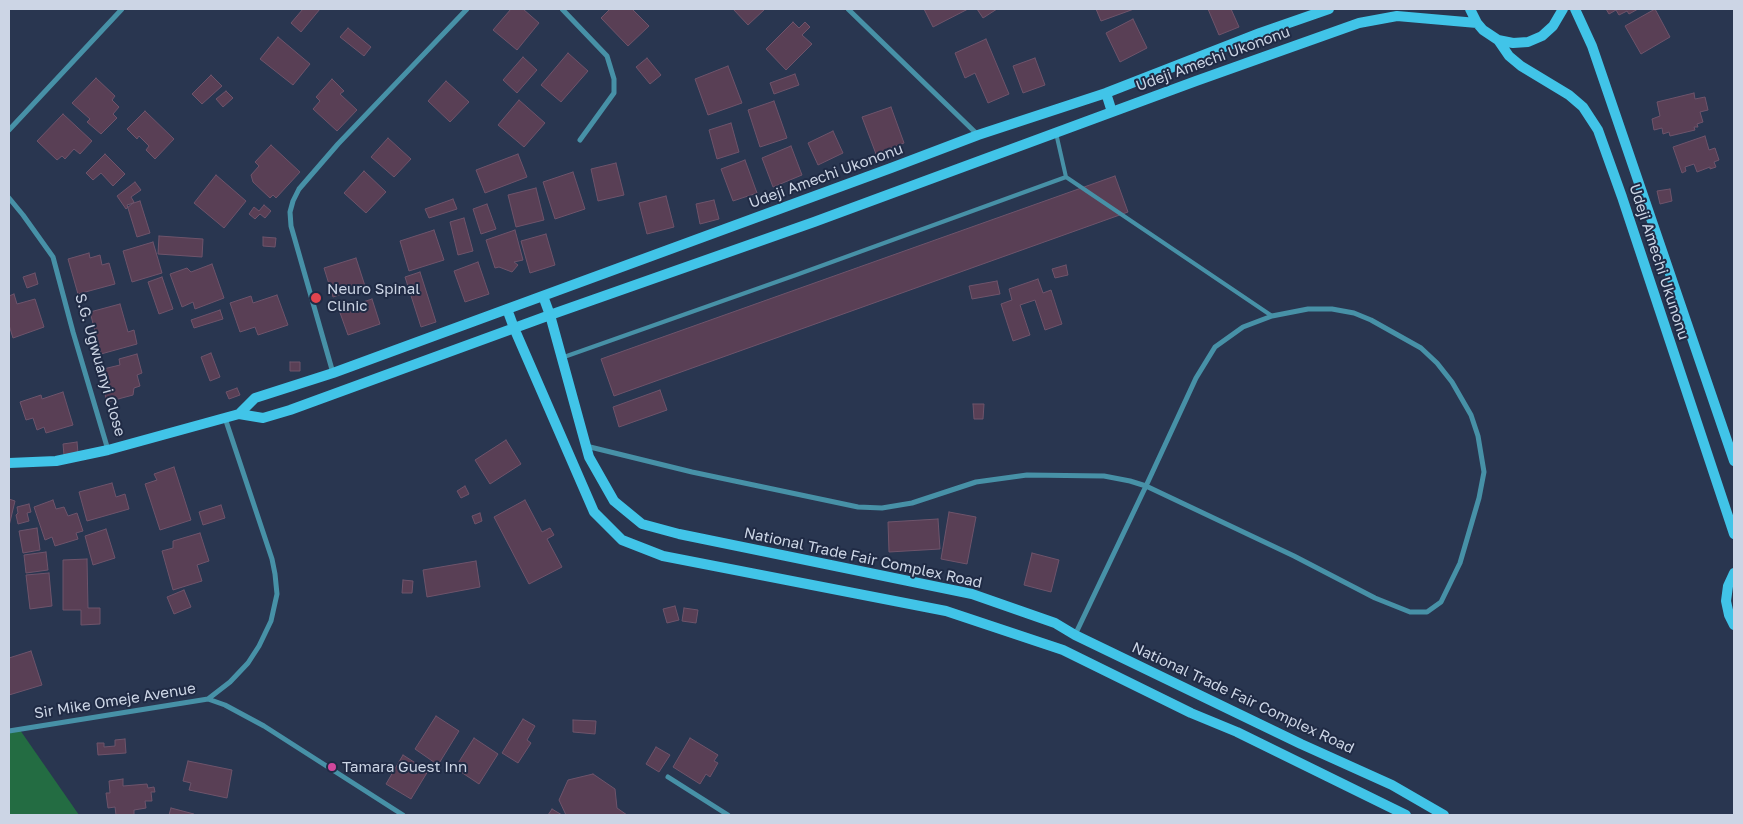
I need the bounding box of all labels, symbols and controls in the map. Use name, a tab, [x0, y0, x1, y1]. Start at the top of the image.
street label: Udeji Amechi Ukononu	[1134, 23, 1292, 95]
street label: Udeji Amechi Ukononu	[747, 140, 905, 212]
street label: Udeji Amechi Ukunonu	[1625, 182, 1693, 342]
place label: Neuro Spinal Clinic	[327, 280, 420, 315]
marker: Neuro Spinal Clinic	[309, 291, 323, 305]
street label: S.G. Ugwuanyi Close	[71, 292, 129, 438]
street label: National Trade Fair Complex Road	[742, 524, 984, 592]
street label: National Trade Fair Complex Road	[1129, 638, 1357, 758]
street label: Sir Mike Omeje Avenue	[33, 679, 197, 723]
place label: Tamara Guest Inn	[342, 758, 467, 776]
marker: Tamara Guest Inn	[326, 761, 338, 773]

